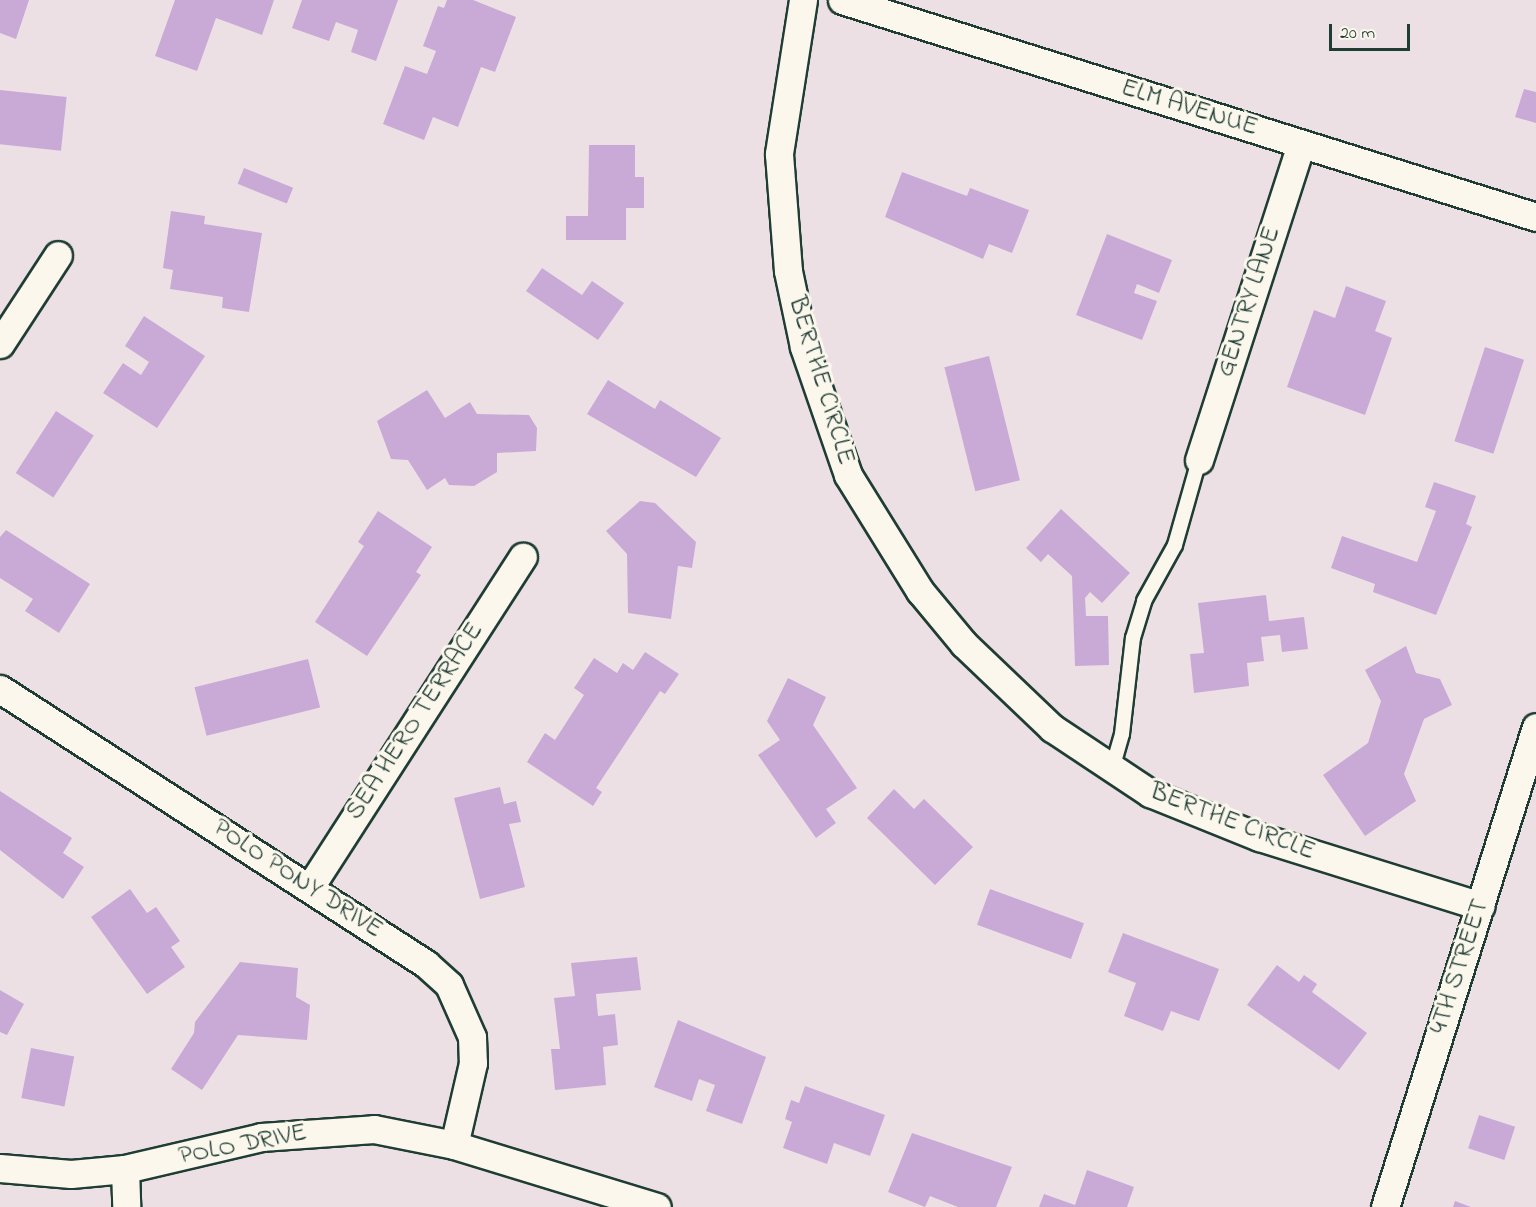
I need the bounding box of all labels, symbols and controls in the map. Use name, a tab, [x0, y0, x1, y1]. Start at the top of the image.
scale bar	[1332, 12, 1413, 50]
text: 20 m	[1340, 21, 1375, 47]
street label: ELM AVENUE	[1117, 73, 1261, 145]
street label: GENTRY LANE	[1211, 223, 1289, 381]
street label: BERTHE CIRCLE	[780, 293, 860, 469]
street label: SEA HERO TERRACE	[340, 617, 492, 827]
street label: BERTHE CIRCLE	[1145, 777, 1319, 869]
street label: POLO PONY DRIVE	[206, 813, 388, 947]
street label: 4TH STREET	[1425, 896, 1497, 1038]
street label: POLO DRIVE	[176, 1118, 310, 1174]

